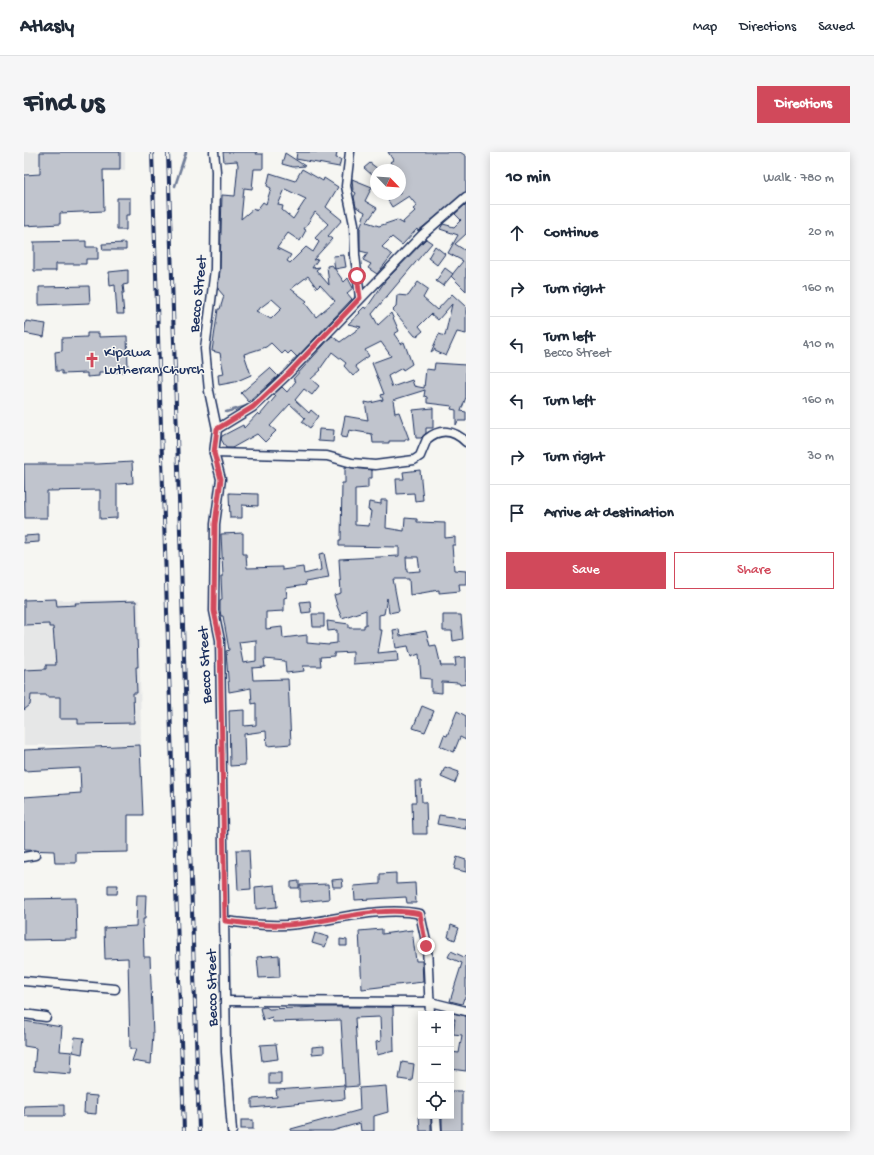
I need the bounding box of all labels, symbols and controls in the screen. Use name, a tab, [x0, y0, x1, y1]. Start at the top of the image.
text: Atlasly	[20, 16, 74, 39]
text: Map	[693, 19, 717, 36]
text: Directions	[739, 19, 796, 36]
text: Saved	[818, 19, 854, 36]
button: Directions	[757, 86, 850, 123]
text: Find us	[24, 88, 104, 121]
north arrow	[370, 164, 406, 200]
text: 10 min	[506, 168, 550, 188]
text: Walk · 780 m	[763, 171, 834, 186]
icon: ahead	[506, 222, 528, 244]
text: Continue	[544, 224, 598, 242]
text: 20 m	[808, 225, 834, 240]
street label: Becco Street	[186, 253, 212, 334]
route start	[348, 267, 366, 285]
icon: right	[506, 278, 528, 300]
text: Turn right	[544, 280, 604, 298]
text: 160 m	[802, 281, 834, 296]
text: Turn left	[544, 328, 595, 346]
icon: left	[506, 334, 528, 356]
text: 410 m	[803, 337, 834, 352]
place label: Kipawa Lutheran Church	[104, 344, 204, 379]
text: Becco Street	[544, 346, 611, 361]
church icon: Kipawa Lutheran Church	[83, 351, 101, 369]
icon: left	[506, 390, 528, 412]
text: Turn left	[544, 392, 595, 410]
text: 160 m	[802, 393, 834, 408]
icon: right	[506, 446, 528, 468]
text: Turn right	[544, 448, 604, 466]
text: 30 m	[808, 449, 834, 464]
icon: arrive	[506, 502, 528, 524]
text: Arrive at destination	[544, 504, 674, 522]
button: Save	[506, 552, 666, 589]
button: Share	[674, 552, 834, 589]
street label: Becco Street	[195, 624, 217, 705]
route end	[417, 937, 435, 955]
street label: Becco Street	[203, 947, 223, 1028]
map controls	[418, 1011, 454, 1119]
button: +	[418, 1011, 454, 1047]
button: −	[418, 1047, 454, 1083]
button: locate	[418, 1083, 454, 1119]

